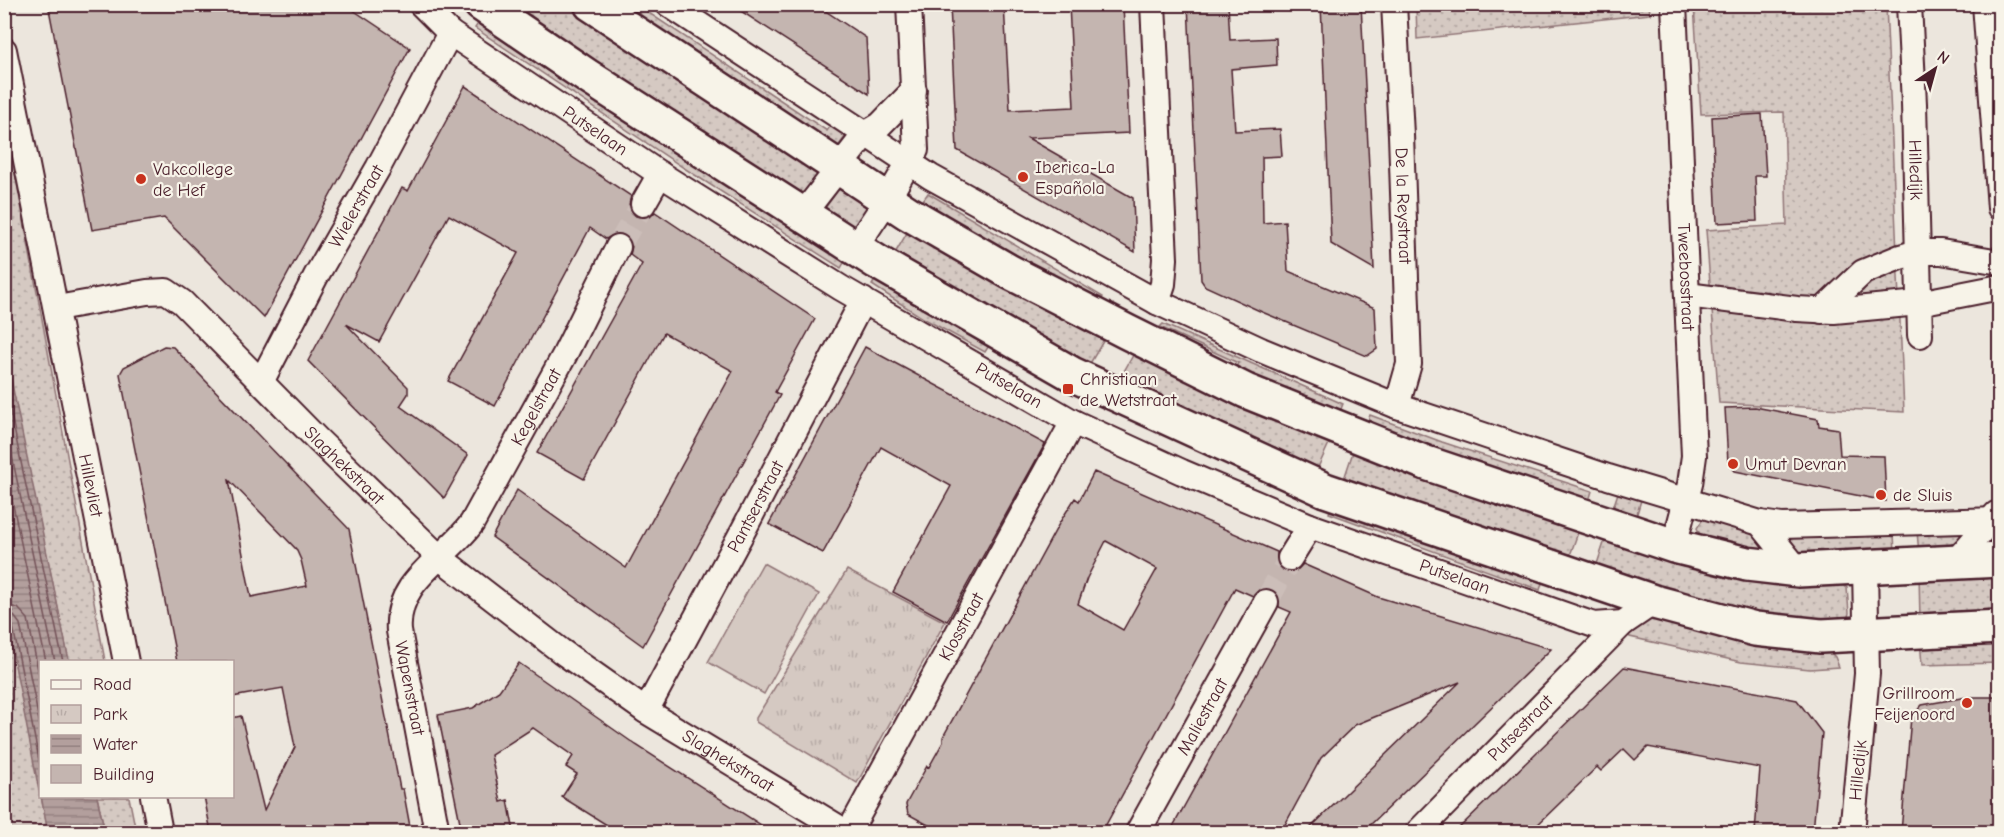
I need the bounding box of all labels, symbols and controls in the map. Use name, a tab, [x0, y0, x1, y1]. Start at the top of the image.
north arrow	[1905, 39, 1965, 99]
text: N	[1934, 47, 1953, 68]
street label: Putselaan	[559, 102, 631, 160]
street label: Hilledijk	[1904, 139, 1927, 201]
street label: De la Reystraat	[1390, 147, 1416, 265]
place label: Iberica-La Española	[1035, 157, 1115, 199]
place label: Vakcollege de Hef	[153, 159, 233, 201]
street label: Wielerstraat	[325, 160, 389, 252]
marker: Iberica-La Española	[1016, 170, 1030, 184]
marker: Vakcollege de Hef	[134, 172, 148, 186]
street label: Tweebosstraat	[1673, 222, 1698, 332]
street label: Putselaan	[972, 358, 1046, 413]
street label: Kegelstraat	[507, 364, 566, 449]
place label: Christiaan de Wetstraat	[1080, 369, 1177, 411]
marker: Christiaan de Wetstraat	[1061, 382, 1075, 396]
street label: Slaghekstraat	[299, 422, 389, 510]
street label: Hillevliet	[74, 452, 107, 520]
place label: Umut Devran	[1745, 454, 1847, 475]
street label: Pantserstraat	[723, 457, 789, 556]
marker: Umut Devran	[1726, 457, 1740, 471]
place label: de Sluis	[1893, 485, 1952, 506]
marker: de Sluis	[1874, 488, 1888, 502]
street label: Putselaan	[1417, 555, 1493, 599]
street label: Klosstraat	[935, 589, 989, 664]
street label: Wapenstraat	[390, 639, 429, 738]
legend	[39, 660, 234, 798]
text: Road	[93, 674, 132, 695]
street label: Maliestraat	[1173, 674, 1233, 759]
place label: Grillroom Feijenoord	[1874, 683, 1955, 725]
street label: Putsestraat	[1484, 690, 1558, 766]
marker: Grillroom Feijenoord	[1960, 696, 1974, 710]
text: Park	[93, 704, 128, 725]
street label: Slaghekstraat	[678, 725, 778, 797]
text: Water	[93, 734, 138, 755]
street label: Hilledijk	[1845, 739, 1872, 802]
text: Building	[93, 764, 155, 785]

